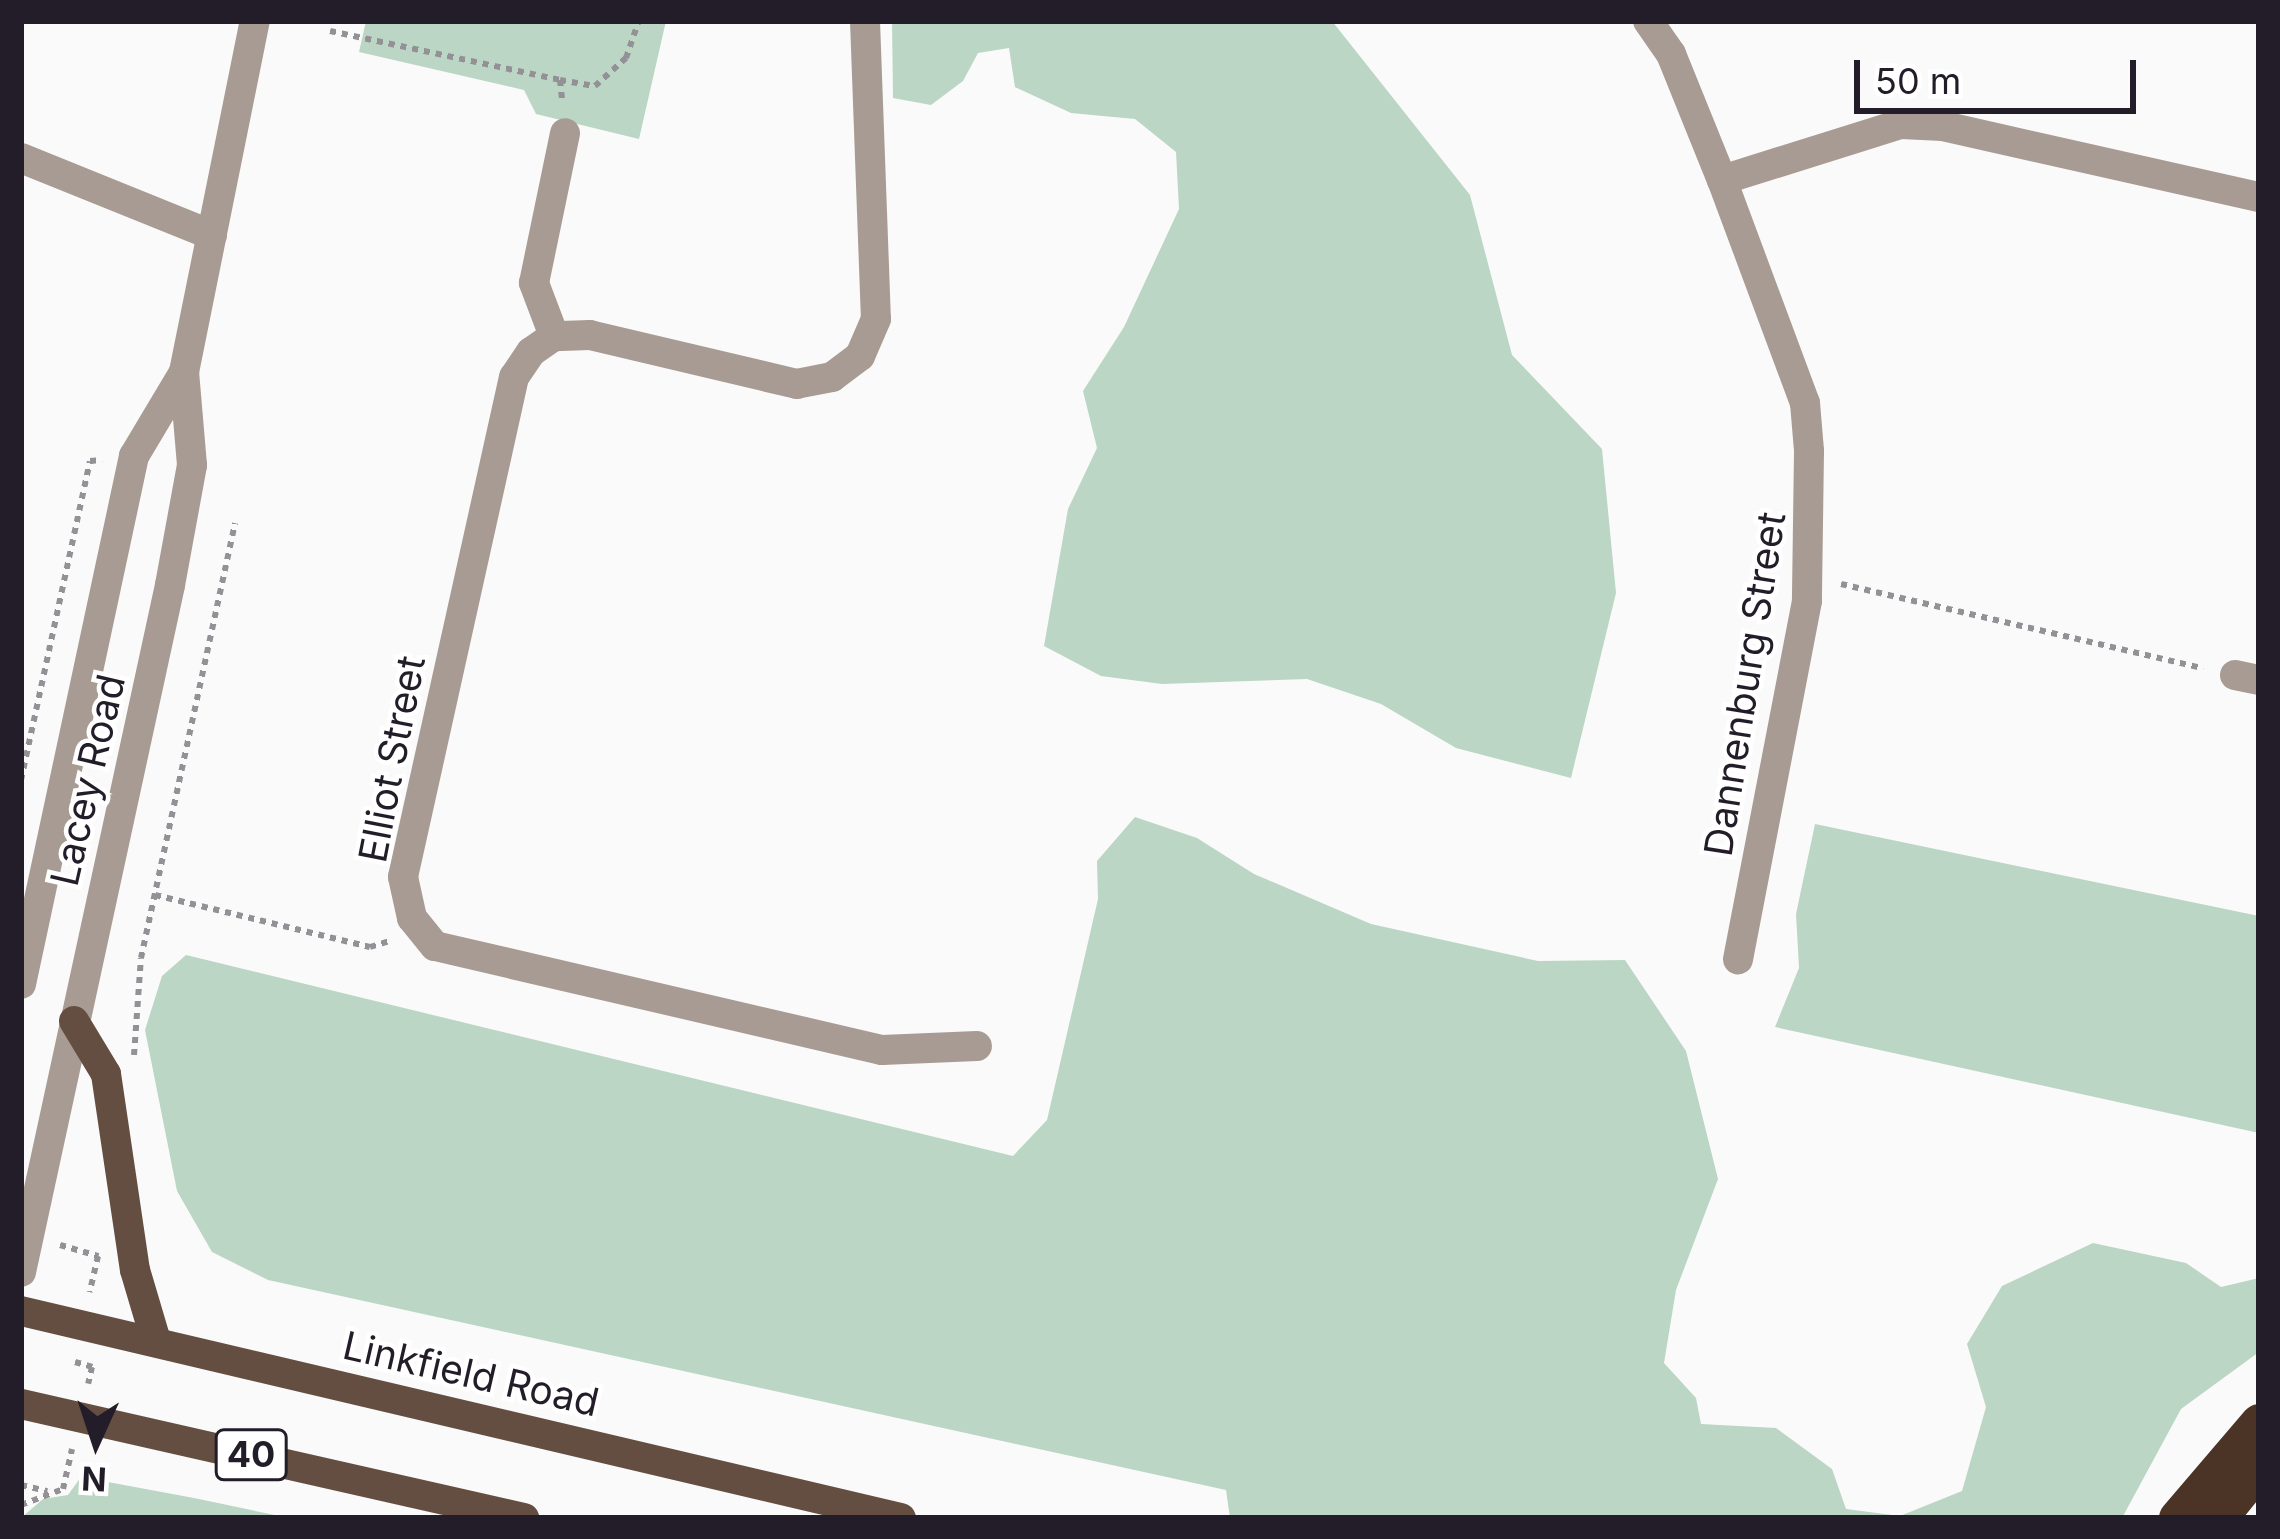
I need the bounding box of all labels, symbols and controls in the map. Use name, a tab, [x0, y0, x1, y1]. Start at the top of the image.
scale bar	[1860, 36, 2142, 110]
text: 50 m	[1875, 59, 1961, 103]
street label: Dannenburg Street	[1695, 509, 1795, 859]
street label: Elliot Street	[349, 652, 435, 866]
street label: Lacey Road	[41, 670, 135, 890]
street label: Linkfield Road	[339, 1322, 603, 1426]
north arrow	[36, 1383, 156, 1503]
road number: 40	[212, 1425, 290, 1485]
text: N	[81, 1458, 108, 1500]

